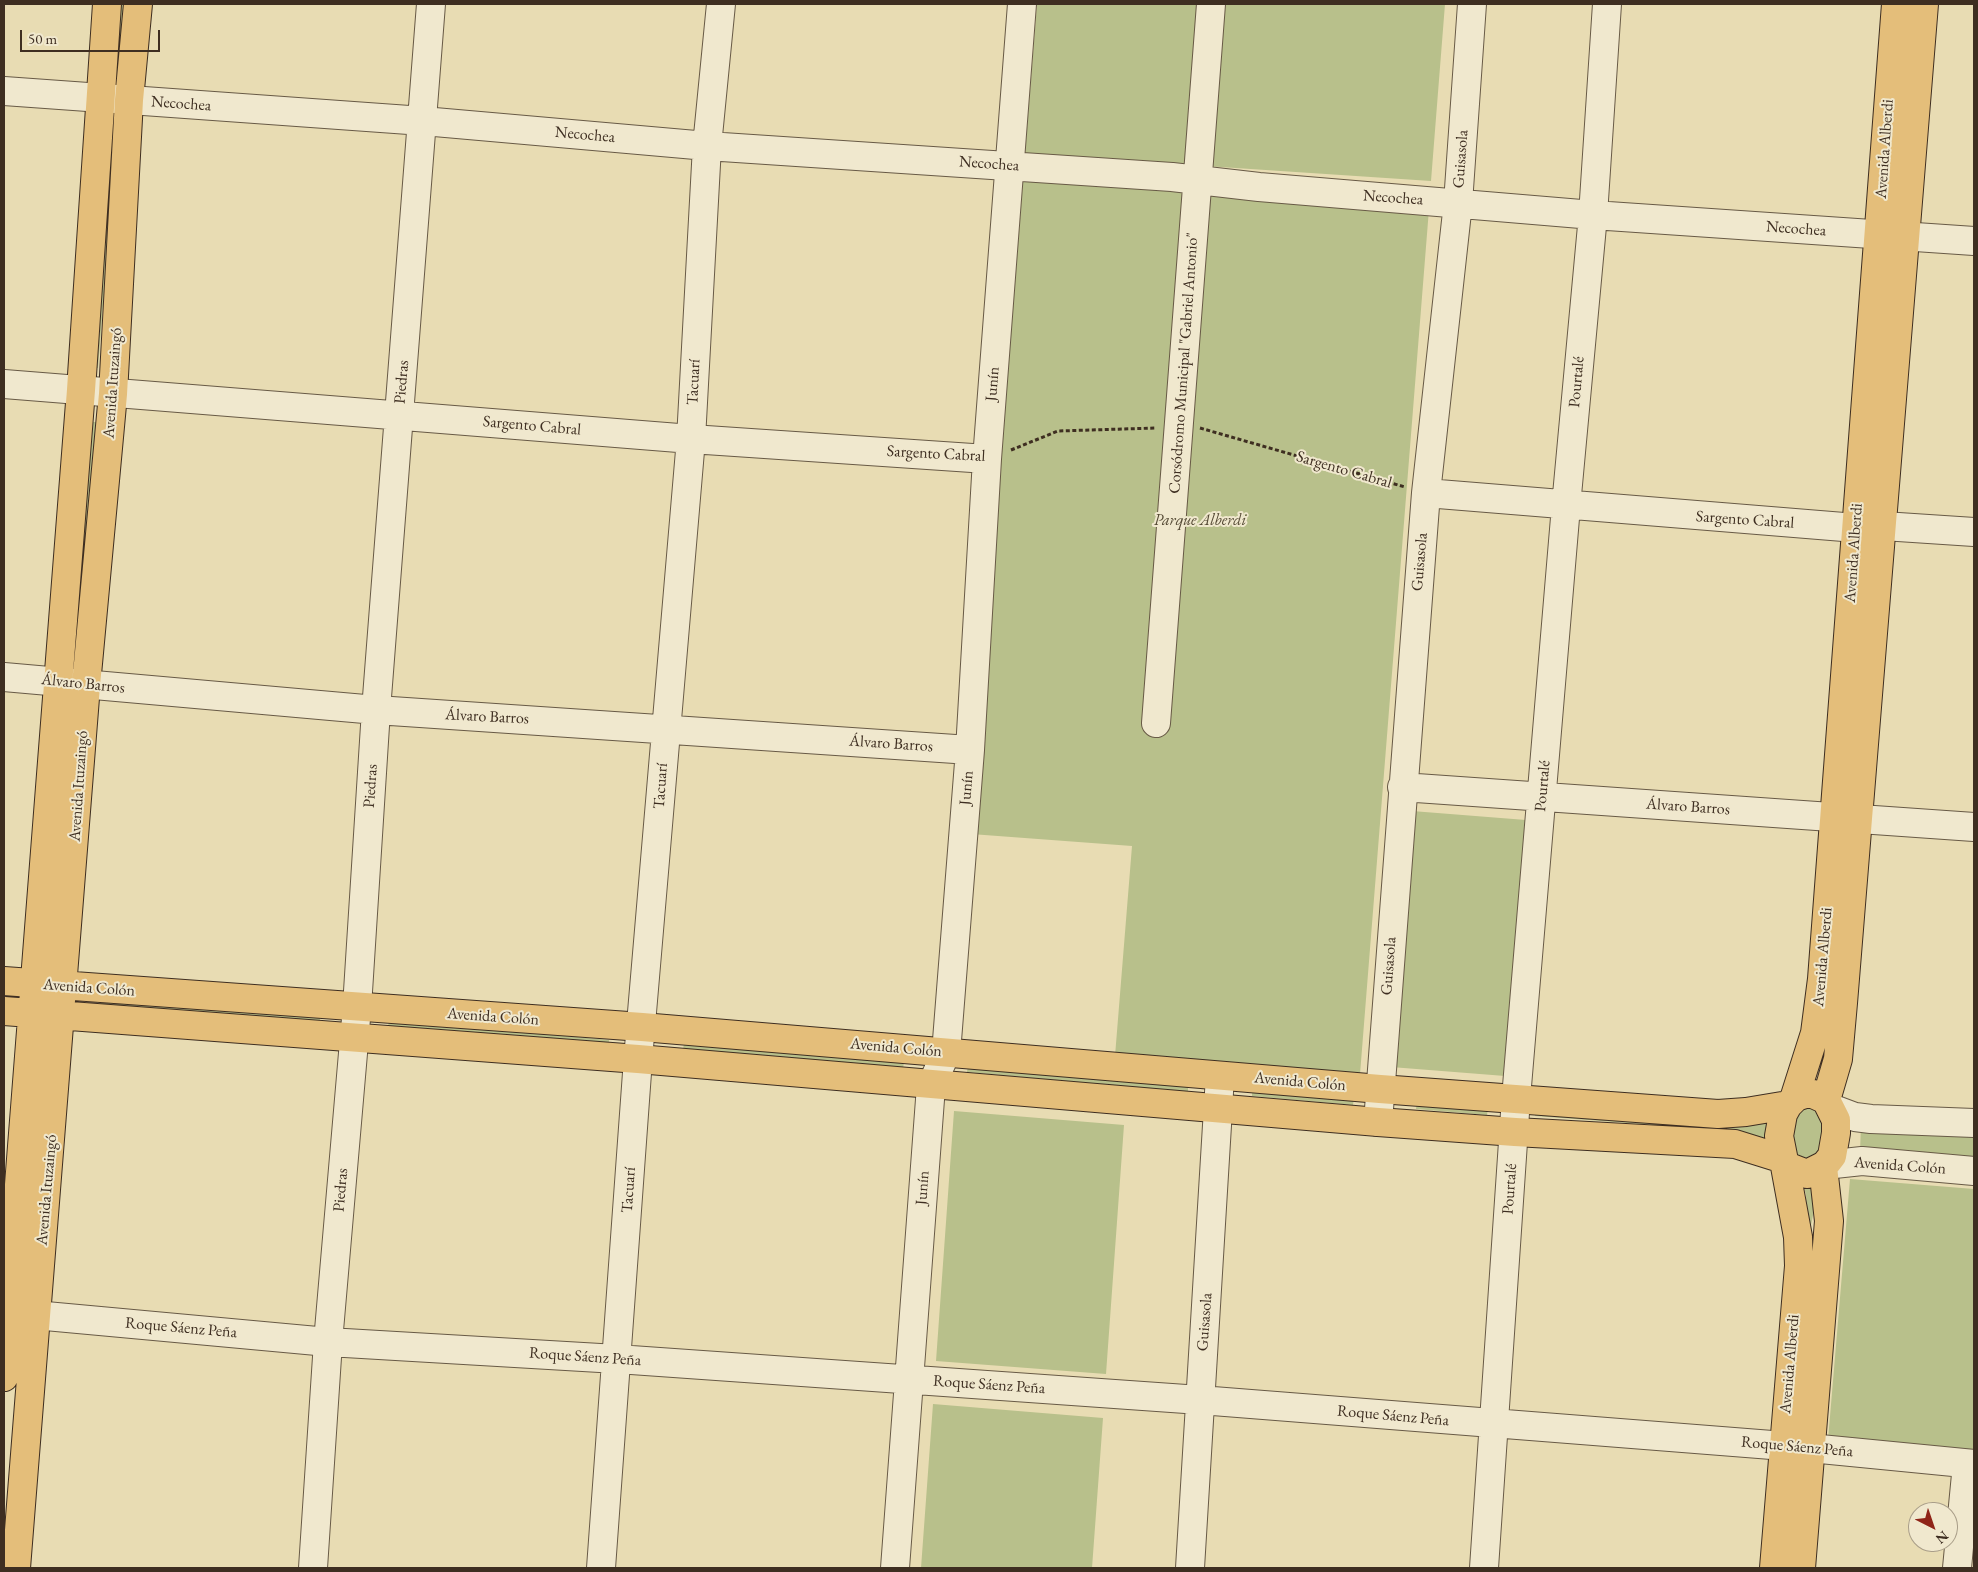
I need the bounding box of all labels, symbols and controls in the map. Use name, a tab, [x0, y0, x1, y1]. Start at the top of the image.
scale bar	[22, 20, 162, 52]
text: 50 m	[28, 29, 57, 48]
street label: Necochea	[150, 92, 212, 116]
street label: Avenida Alberdi	[1872, 99, 1898, 199]
street label: Necochea	[554, 123, 616, 147]
street label: Guisasola	[1449, 129, 1473, 189]
street label: Necochea	[958, 152, 1020, 176]
street label: Necochea	[1362, 186, 1424, 210]
street label: Necochea	[1765, 217, 1827, 241]
street label: Corsódromo Municipal "Gabriel Antonio"	[1165, 232, 1203, 494]
street label: Avenida Ituzaingó	[100, 327, 126, 439]
street label: Pourtalé	[1565, 356, 1589, 408]
street label: Piedras	[391, 359, 413, 405]
street label: Tacuarí	[683, 359, 705, 405]
street label: Junín	[982, 366, 1004, 402]
street label: Sargento Cabral	[482, 412, 582, 440]
street label: Sargento Cabral	[886, 442, 986, 466]
street label: Sargento Cabral	[1294, 447, 1394, 493]
street label: Avenida Alberdi	[1841, 503, 1867, 603]
street label: Sargento Cabral	[1695, 507, 1795, 533]
park label: Parque Alberdi	[1154, 511, 1246, 531]
street label: Guisasola	[1408, 532, 1432, 592]
street label: Álvaro Barros	[40, 670, 126, 698]
street label: Álvaro Barros	[445, 705, 529, 729]
street label: Avenida Ituzaingó	[66, 730, 92, 842]
street label: Álvaro Barros	[848, 731, 934, 757]
street label: Pourtalé	[1531, 760, 1555, 812]
street label: Tacuarí	[650, 762, 672, 810]
street label: Piedras	[360, 763, 382, 809]
street label: Junín	[956, 770, 978, 806]
street label: Álvaro Barros	[1645, 794, 1731, 820]
street label: Avenida Alberdi	[1809, 907, 1837, 1007]
street label: Guisasola	[1377, 936, 1401, 996]
street label: Avenida Colón	[42, 975, 136, 1001]
street label: Avenida Colón	[446, 1004, 540, 1030]
street label: Avenida Colón	[849, 1034, 943, 1062]
street label: Avenida Colón	[1253, 1068, 1347, 1096]
street label: Avenida Ituzaingó	[33, 1134, 61, 1246]
street label: Avenida Colón	[1853, 1153, 1947, 1179]
street label: Pourtalé	[1499, 1163, 1521, 1215]
street label: Tacuarí	[618, 1166, 640, 1214]
street label: Piedras	[330, 1167, 352, 1213]
street label: Junín	[912, 1170, 934, 1206]
street label: Guisasola	[1193, 1292, 1217, 1352]
street label: Roque Sáenz Peña	[124, 1314, 238, 1342]
street label: Avenida Alberdi	[1776, 1314, 1804, 1414]
street label: Roque Sáenz Peña	[528, 1344, 642, 1370]
street label: Roque Sáenz Peña	[932, 1372, 1046, 1398]
street label: Roque Sáenz Peña	[1336, 1402, 1450, 1430]
street label: Roque Sáenz Peña	[1740, 1433, 1854, 1461]
north arrow	[1908, 1502, 1958, 1552]
text: N	[1932, 1527, 1952, 1548]

